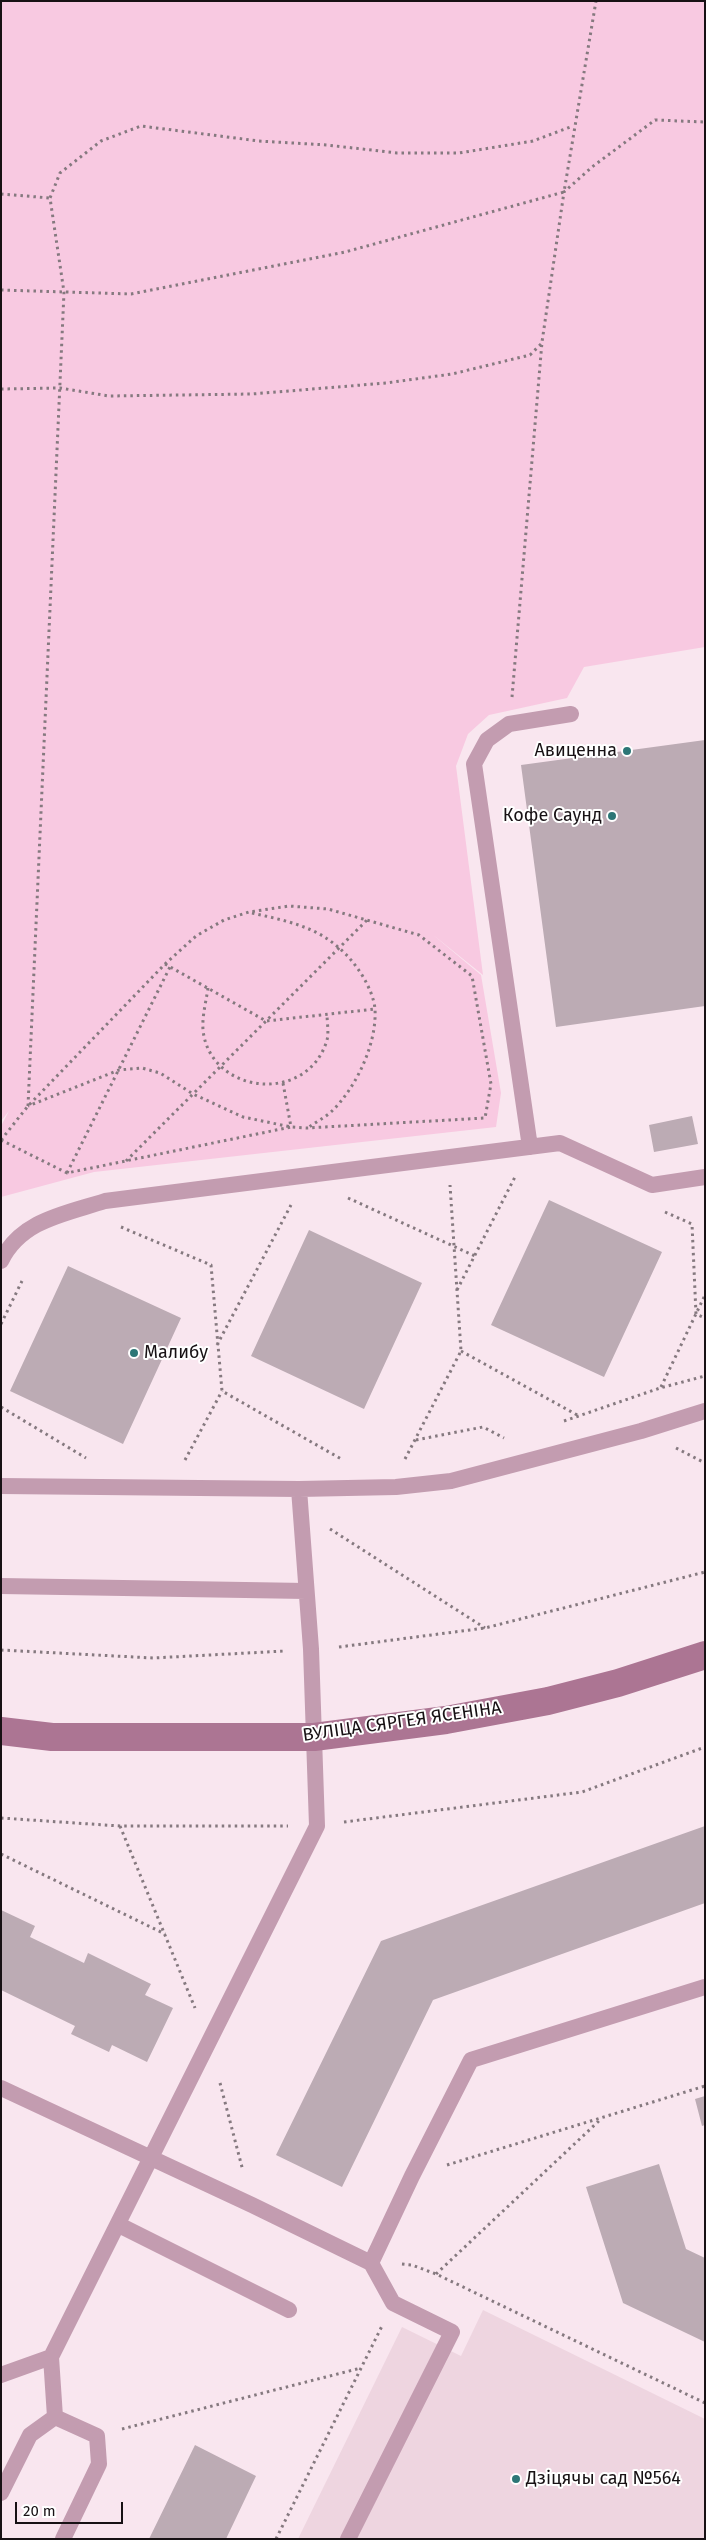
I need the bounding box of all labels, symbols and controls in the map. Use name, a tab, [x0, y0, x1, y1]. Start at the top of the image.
place label: Авиценна	[534, 740, 617, 762]
marker: Авиценна	[621, 745, 633, 757]
place label: Кофе Саунд	[503, 805, 602, 827]
marker: Кофе Саунд	[606, 810, 618, 822]
place label: Малибу	[144, 1342, 208, 1364]
marker: Малибу	[128, 1347, 140, 1359]
street label: ВУЛІЦА СЯРГЕЯ ЯСЕНІНА	[301, 1697, 503, 1747]
place label: Дзіцячы сад №564	[526, 2468, 681, 2490]
marker: Дзіцячы сад №564	[510, 2473, 522, 2485]
scale bar	[18, 2492, 125, 2524]
text: 20 m	[23, 2502, 56, 2520]

